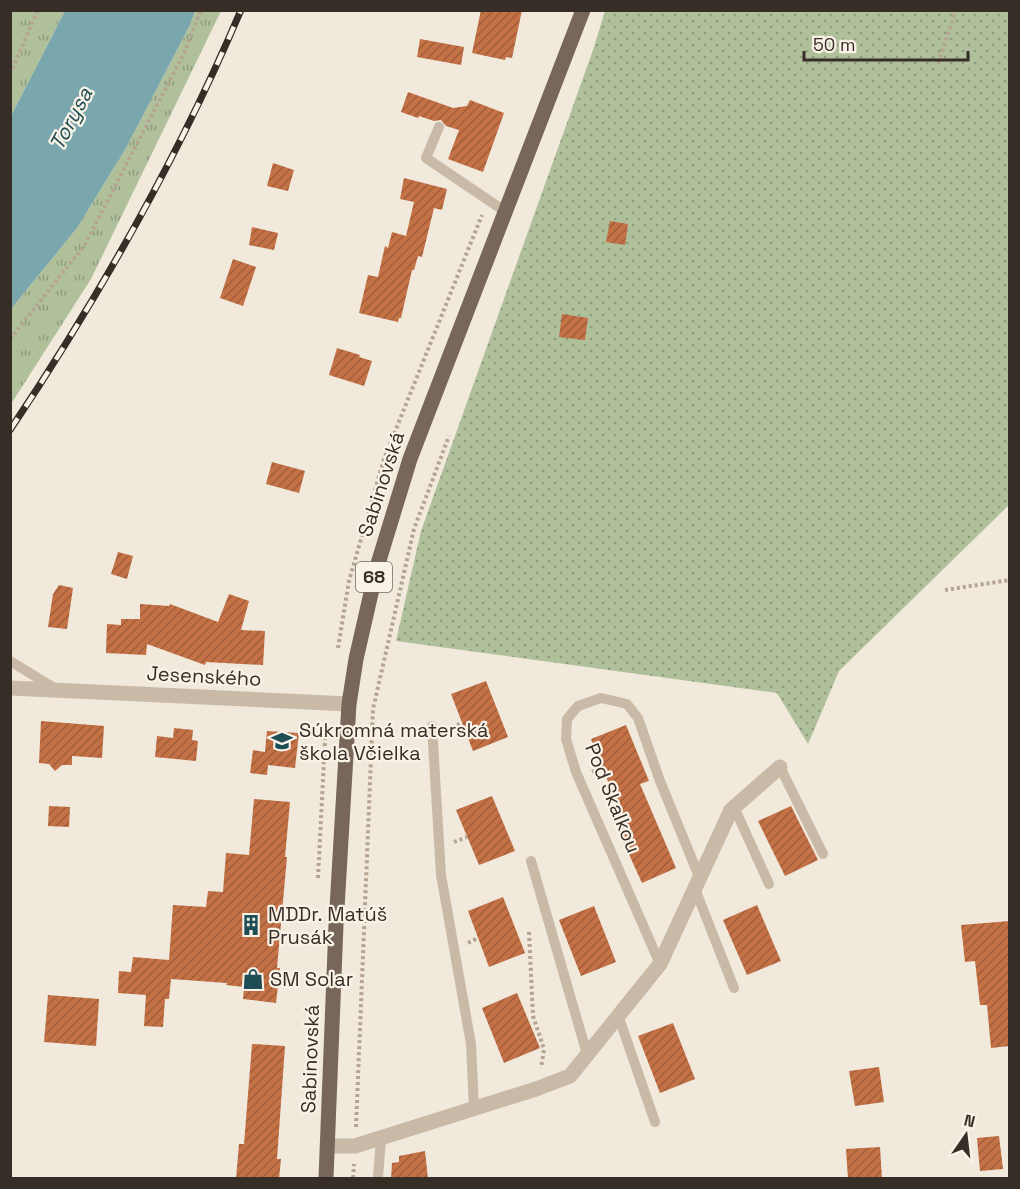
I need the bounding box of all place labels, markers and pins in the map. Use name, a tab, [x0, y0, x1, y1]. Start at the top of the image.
place label: Súkromná materská škola Včielka	[299, 717, 489, 766]
school or university icon: Súkromná materská škola Včielka	[270, 729, 294, 753]
place label: MDDr. Matúš Prusák	[268, 901, 387, 950]
building icon: MDDr. Matúš Prusák	[239, 913, 263, 937]
place label: SM Solar	[270, 966, 353, 992]
shop icon: SM Solar	[241, 967, 265, 991]

